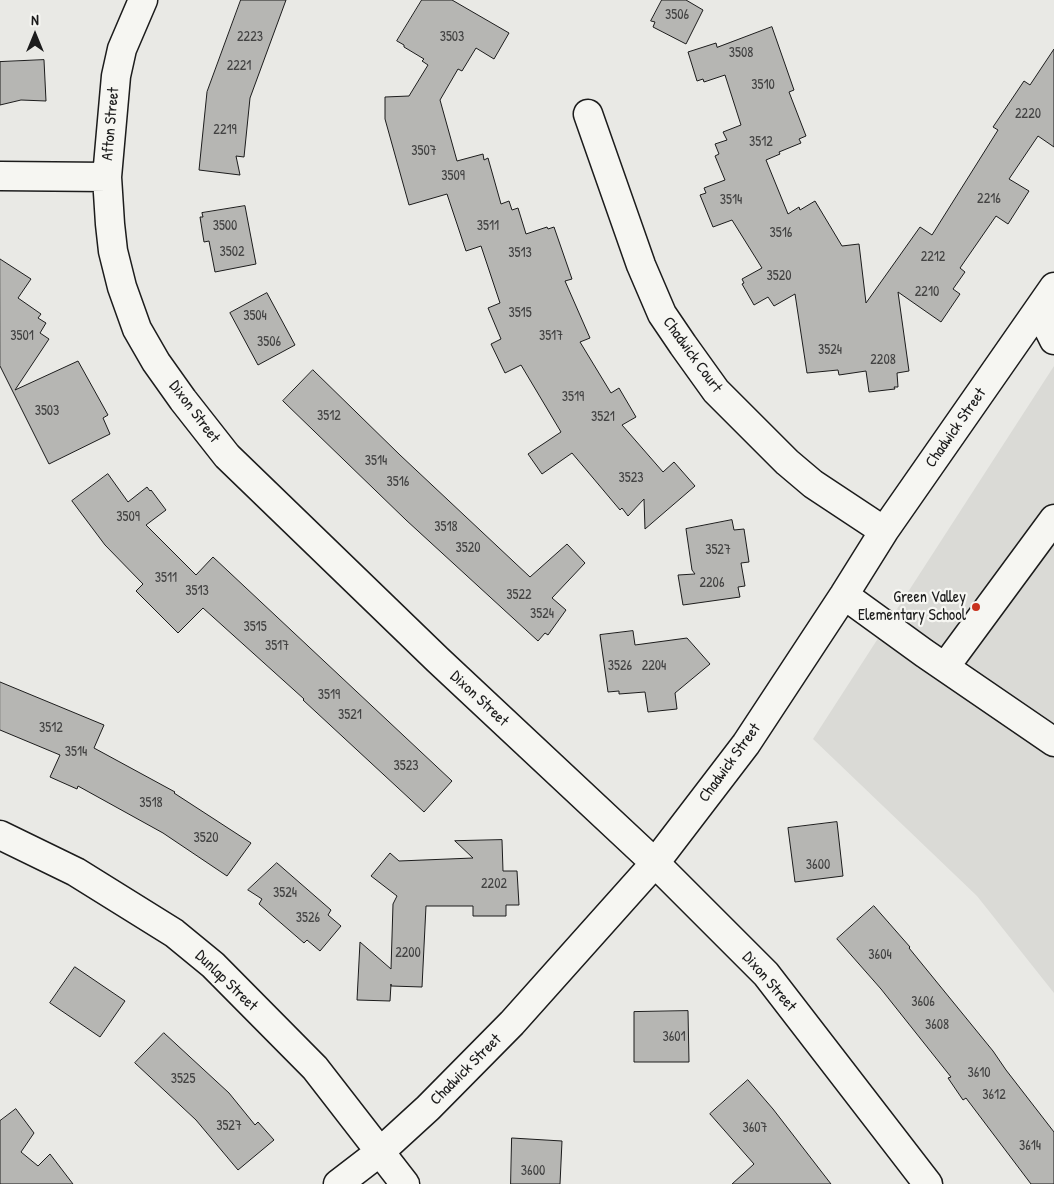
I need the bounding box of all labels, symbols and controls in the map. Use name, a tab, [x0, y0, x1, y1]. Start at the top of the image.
house number: 3506	[665, 7, 689, 23]
north arrow	[10, 10, 60, 60]
text: N	[31, 10, 39, 29]
house number: 2223	[237, 29, 263, 45]
house number: 3503	[440, 29, 464, 45]
house number: 3508	[729, 45, 753, 61]
house number: 2221	[227, 58, 251, 74]
house number: 3510	[751, 77, 775, 93]
street label: Afton Street	[98, 86, 124, 162]
house number: 2220	[1015, 106, 1041, 122]
house number: 2219	[213, 122, 237, 138]
house number: 3512	[749, 134, 773, 150]
house number: 3507	[411, 143, 437, 159]
house number: 3509	[441, 168, 465, 184]
house number: 2216	[977, 191, 1001, 207]
house number: 3514	[720, 192, 742, 208]
house number: 3500	[213, 218, 237, 234]
house number: 3511	[477, 218, 499, 234]
house number: 3516	[770, 225, 792, 241]
house number: 3502	[219, 244, 245, 260]
house number: 3513	[508, 245, 532, 261]
house number: 2212	[921, 249, 945, 265]
house number: 3520	[766, 268, 792, 284]
house number: 2210	[915, 284, 939, 300]
house number: 3515	[508, 305, 532, 321]
house number: 3504	[243, 308, 267, 324]
street label: Chadwick Court	[658, 313, 726, 397]
house number: 3501	[10, 328, 34, 344]
house number: 3517	[539, 328, 563, 344]
house number: 3506	[257, 334, 281, 350]
house number: 3524	[818, 342, 842, 358]
house number: 2208	[870, 352, 896, 368]
street label: Dixon Street	[164, 377, 224, 447]
street label: Chadwick Street	[922, 384, 990, 472]
house number: 3519	[562, 389, 584, 405]
house number: 3503	[35, 403, 59, 419]
house number: 3512	[317, 408, 341, 424]
house number: 3521	[591, 409, 615, 425]
house number: 3514	[365, 453, 387, 469]
house number: 3523	[618, 470, 644, 486]
house number: 3516	[387, 474, 409, 490]
house number: 3509	[116, 509, 140, 525]
house number: 3518	[434, 519, 458, 535]
house number: 3520	[455, 540, 481, 556]
house number: 3527	[705, 542, 731, 558]
house number: 3511	[155, 570, 177, 586]
house number: 2206	[700, 575, 724, 591]
house number: 3513	[185, 583, 209, 599]
house number: 3522	[506, 587, 532, 603]
place label: Green Valley Elementary School	[858, 588, 966, 626]
marker: Green Valley Elementary School	[970, 601, 982, 613]
house number: 3524	[530, 606, 554, 622]
house number: 3515	[243, 619, 267, 635]
house number: 3517	[265, 638, 289, 654]
house number: 3526	[608, 658, 632, 674]
house number: 2204	[642, 658, 666, 674]
street label: Dixon Street	[446, 667, 512, 731]
house number: 3519	[318, 687, 340, 703]
house number: 3521	[338, 707, 362, 723]
house number: 3512	[39, 720, 63, 736]
street label: Chadwick Street	[695, 720, 765, 806]
house number: 3514	[65, 744, 87, 760]
house number: 3523	[393, 758, 419, 774]
house number: 3518	[139, 795, 163, 811]
house number: 3520	[193, 830, 219, 846]
house number: 3600	[806, 857, 830, 873]
house number: 2202	[481, 876, 507, 892]
house number: 3524	[273, 885, 297, 901]
house number: 3526	[296, 910, 320, 926]
house number: 2200	[395, 945, 421, 961]
street label: Dunlap Street	[191, 946, 261, 1016]
house number: 3604	[868, 947, 892, 963]
street label: Dixon Street	[738, 948, 800, 1016]
house number: 3606	[911, 994, 935, 1010]
house number: 3608	[925, 1017, 949, 1033]
house number: 3601	[662, 1029, 686, 1045]
street label: Chadwick Street	[426, 1030, 506, 1110]
house number: 3610	[967, 1065, 991, 1081]
house number: 3525	[171, 1071, 195, 1087]
house number: 3612	[982, 1087, 1006, 1103]
house number: 3527	[216, 1118, 242, 1134]
house number: 3607	[742, 1120, 768, 1136]
house number: 3614	[1019, 1138, 1041, 1154]
house number: 3600	[521, 1163, 545, 1179]

